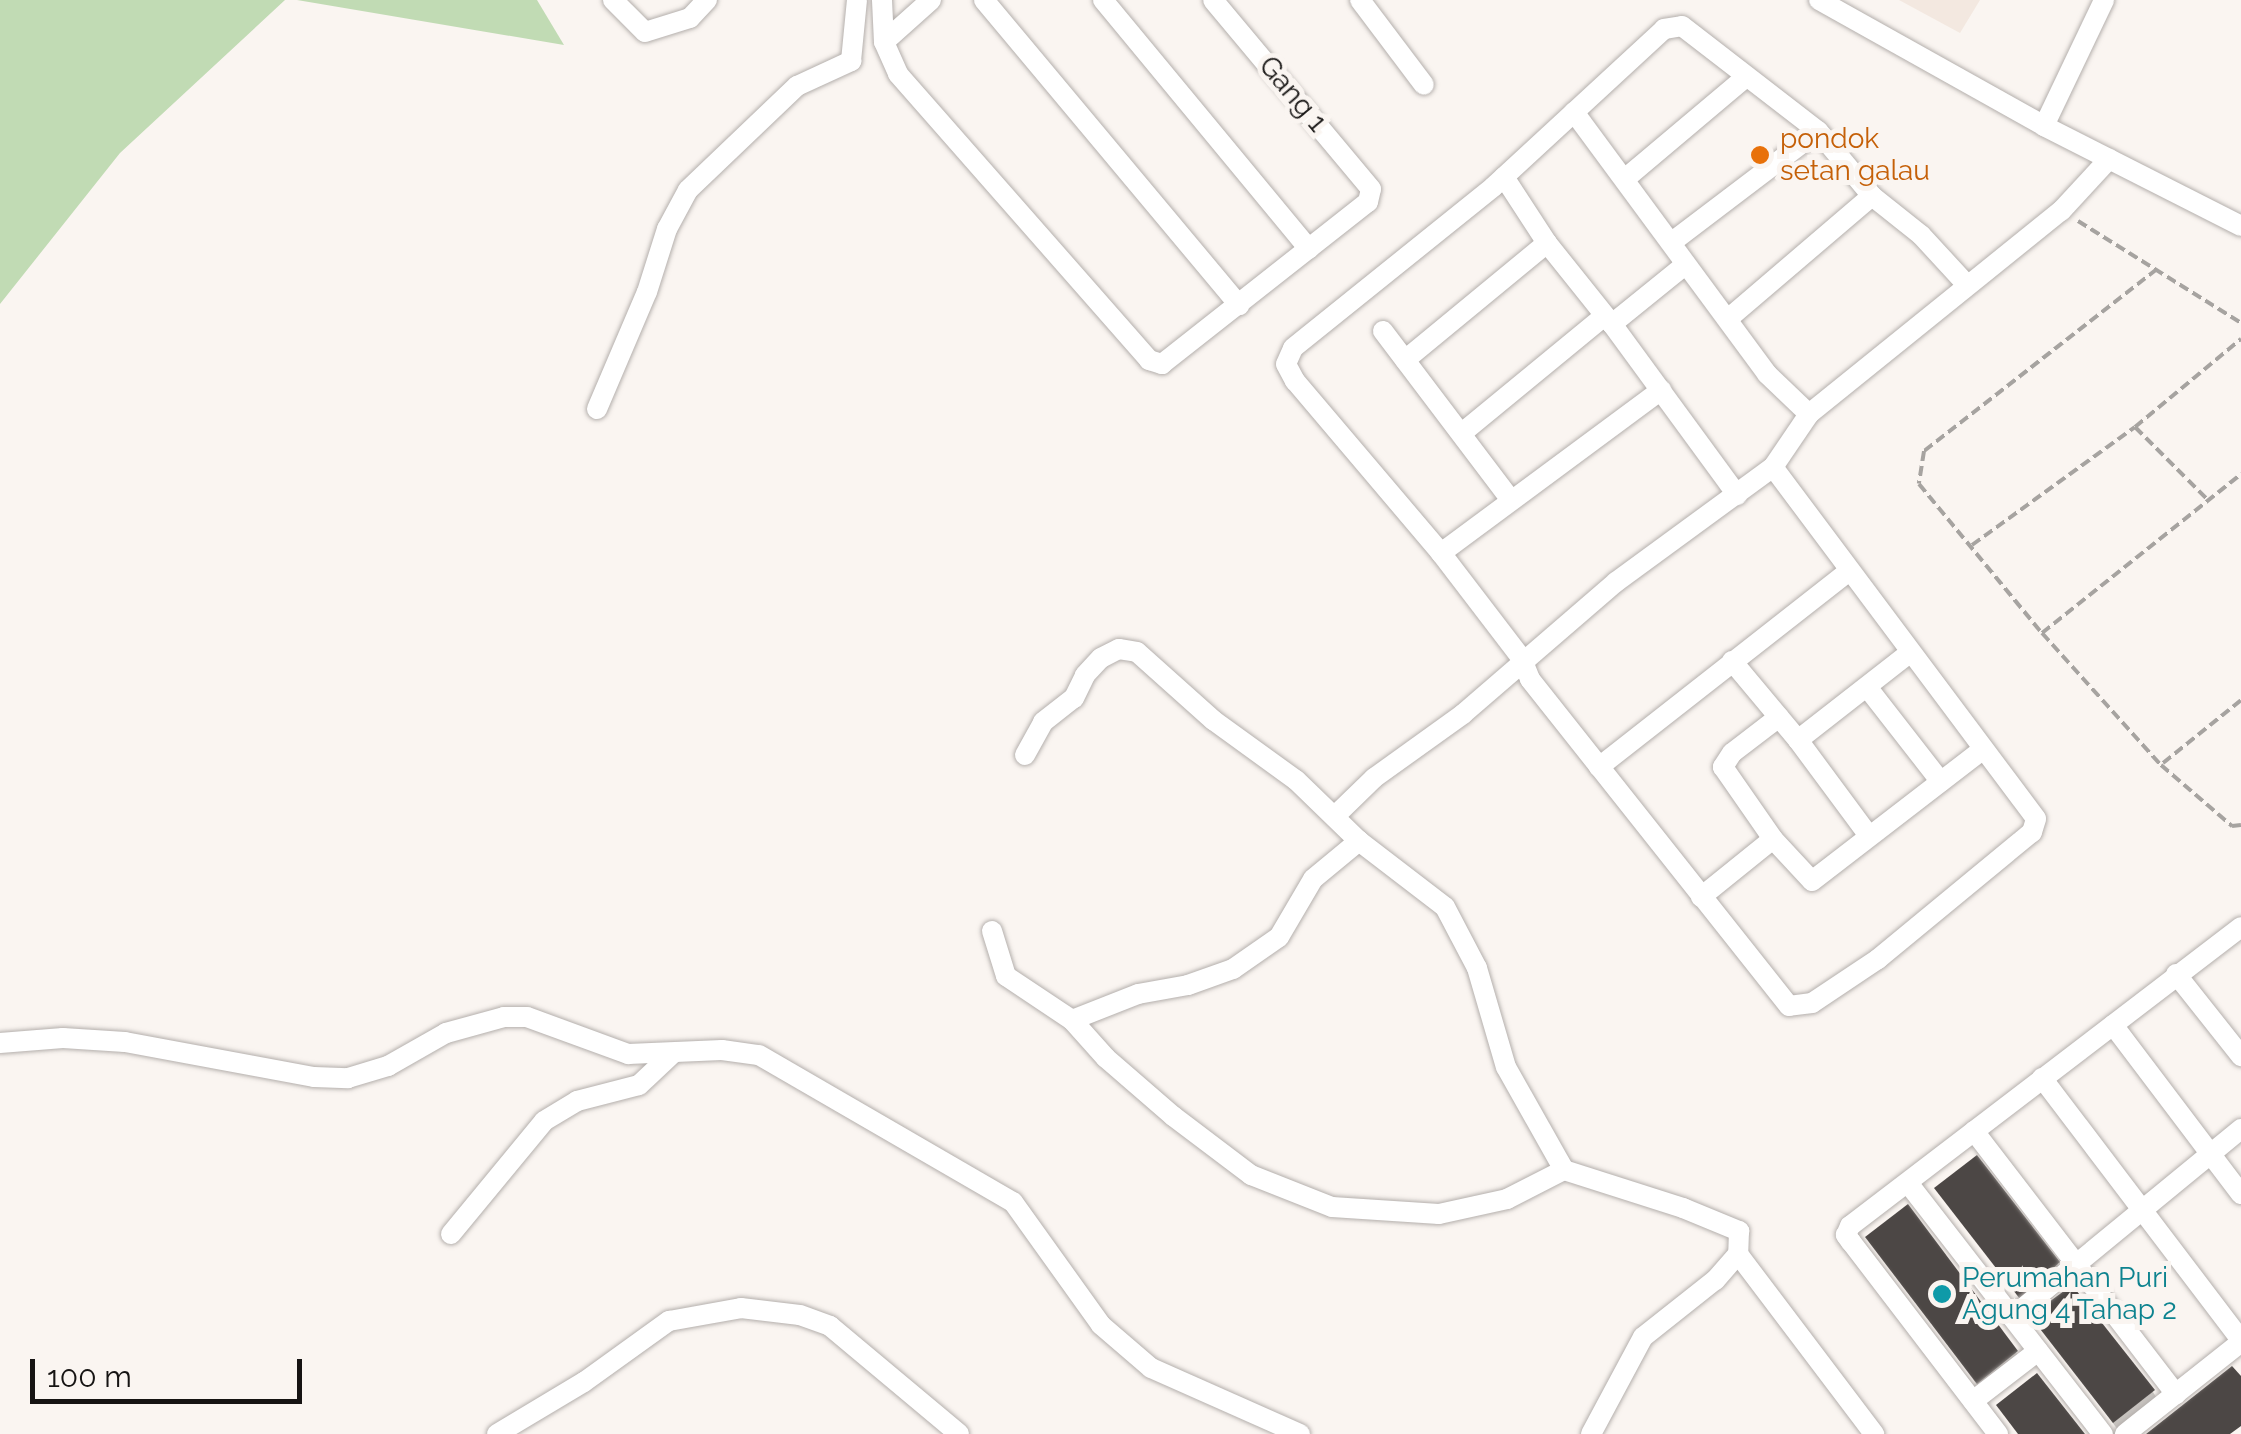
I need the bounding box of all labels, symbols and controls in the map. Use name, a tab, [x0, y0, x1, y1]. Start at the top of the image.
street label: Gang 1	[1252, 49, 1334, 139]
place label: pondok setan galau	[1780, 122, 1930, 188]
marker: pondok setan galau	[1749, 144, 1771, 166]
place label: Perumahan Puri Agung 4 Tahap 2	[1962, 1261, 2178, 1327]
marker: Perumahan Puri Agung 4 Tahap 2	[1931, 1283, 1953, 1305]
scale bar	[35, 1339, 308, 1401]
text: 100 m	[47, 1359, 132, 1394]

